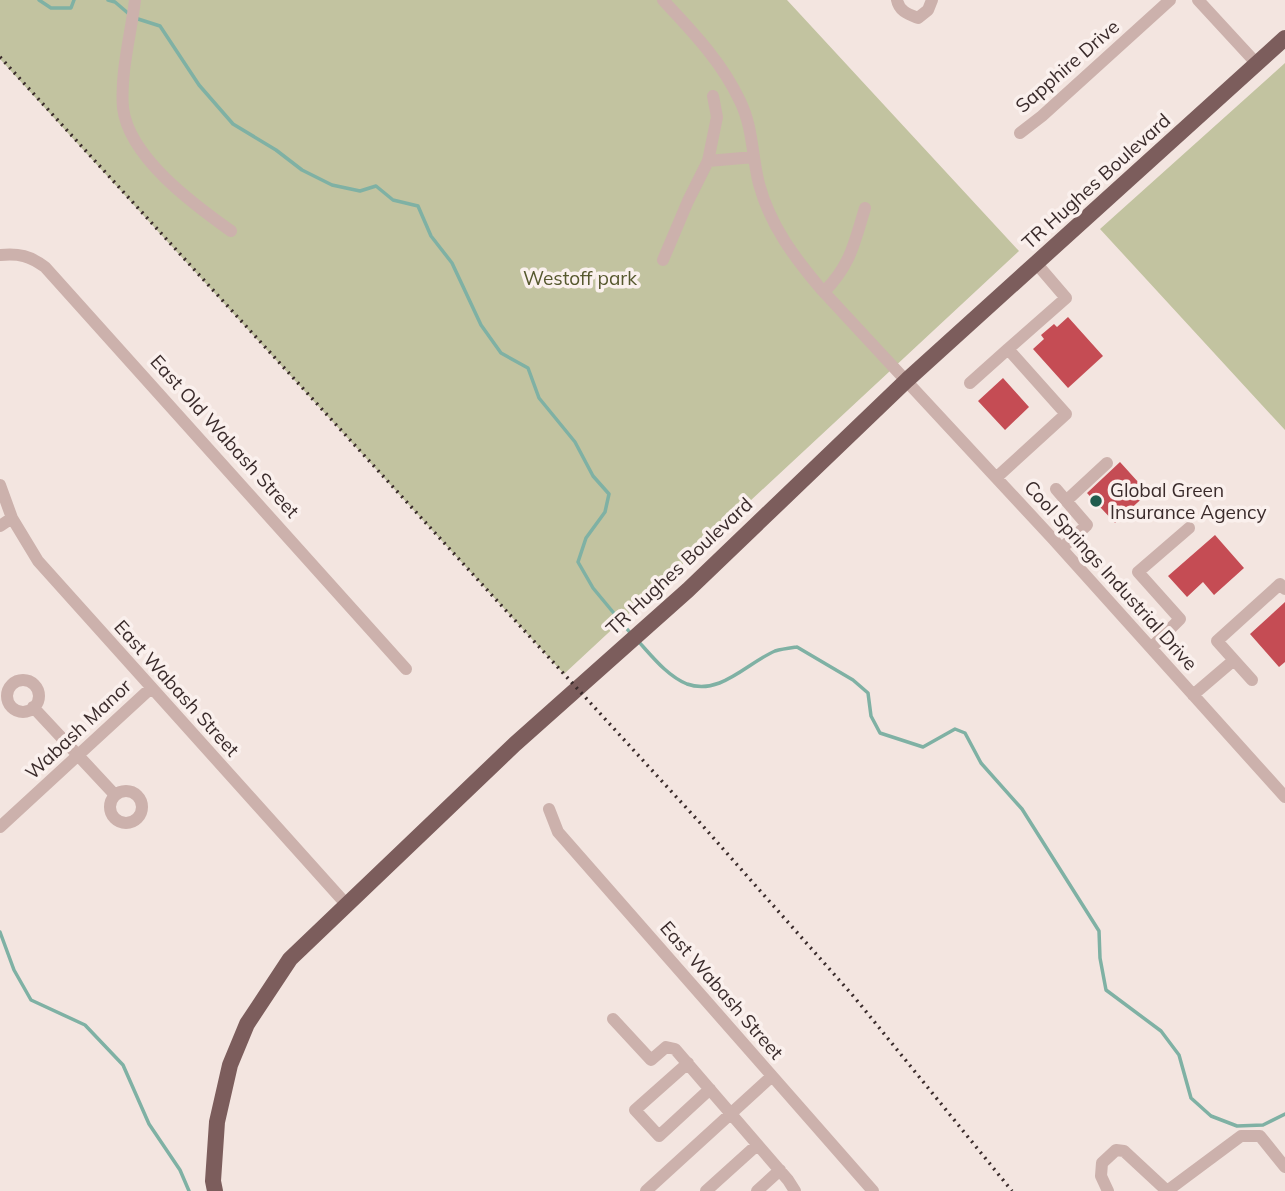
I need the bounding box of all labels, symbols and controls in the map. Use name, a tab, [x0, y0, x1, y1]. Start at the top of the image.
street label: Sapphire Drive	[1010, 14, 1124, 118]
street label: TR Hughes Boulevard	[1017, 108, 1175, 254]
park label: Westoff park	[523, 266, 637, 290]
street label: East Old Wabash Street	[145, 349, 305, 523]
street label: Cool Springs Industrial Drive	[1019, 475, 1203, 675]
place label: Global Green Insurance Agency	[1110, 478, 1267, 524]
street label: TR Hughes Boulevard	[601, 492, 757, 640]
marker: Global Green Insurance Agency	[1088, 493, 1104, 509]
street label: East Wabash Street	[109, 615, 245, 762]
street label: Wabash Manor	[20, 674, 136, 784]
street label: East Wabash Street	[655, 916, 789, 1064]

